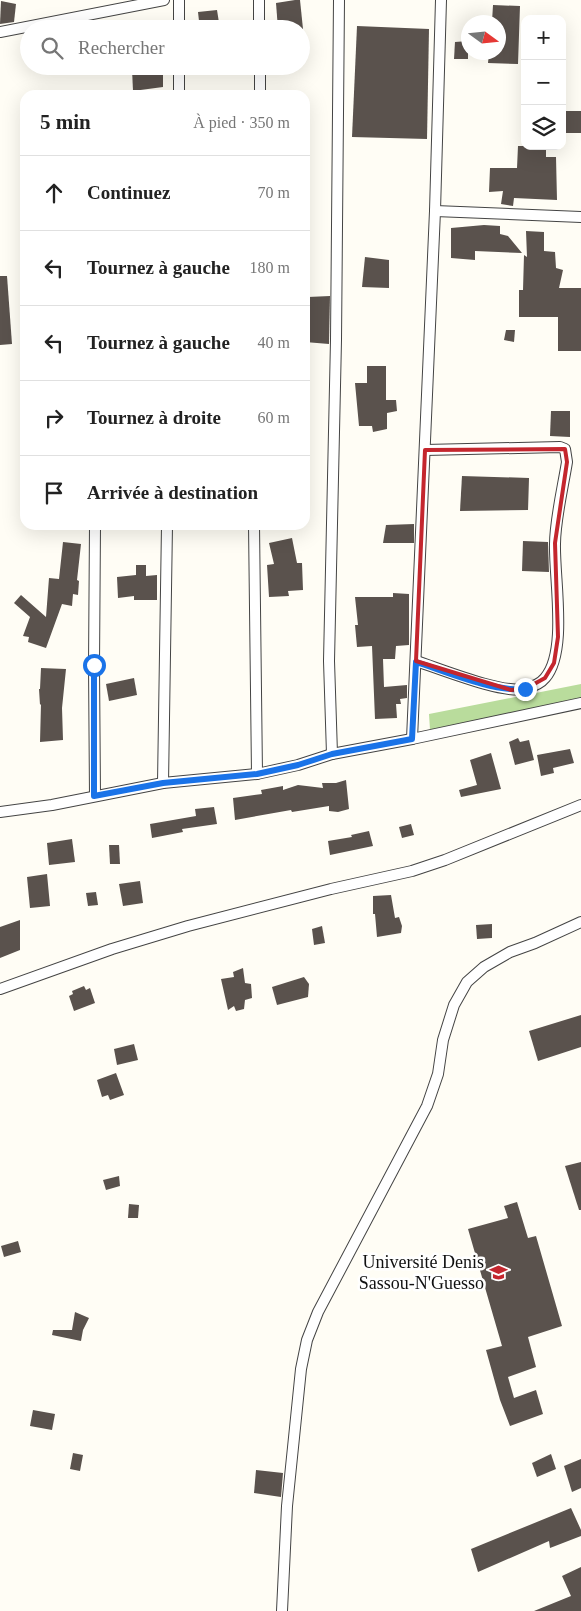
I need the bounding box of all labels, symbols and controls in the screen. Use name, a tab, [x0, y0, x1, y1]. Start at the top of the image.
north arrow	[461, 15, 506, 60]
map controls	[521, 15, 566, 150]
button: +	[521, 15, 566, 60]
search box	[20, 20, 310, 75]
icon: search	[38, 34, 66, 62]
text: Rechercher	[78, 37, 165, 58]
button: −	[521, 60, 566, 105]
button: layers	[521, 105, 566, 150]
text: 5 min	[40, 110, 91, 134]
text: À pied · 350 m	[193, 114, 290, 131]
icon: ahead	[40, 179, 68, 207]
text: Continuez	[87, 182, 170, 203]
text: 70 m	[258, 184, 290, 201]
icon: left	[40, 254, 68, 282]
text: Tournez à gauche	[87, 257, 230, 278]
text: 180 m	[250, 259, 290, 276]
icon: left	[40, 329, 68, 357]
text: Tournez à gauche	[87, 332, 230, 353]
text: 40 m	[258, 334, 290, 351]
icon: right	[40, 404, 68, 432]
text: Tournez à droite	[87, 407, 221, 428]
text: 60 m	[258, 409, 290, 426]
icon: arrive	[40, 479, 68, 507]
text: Arrivée à destination	[87, 482, 258, 503]
route start	[83, 654, 106, 677]
route end	[514, 678, 537, 701]
place label: Université Denis Sassou-N'Guesso	[359, 1252, 484, 1293]
school or university icon: Université Denis Sassou-N'Guesso	[488, 1262, 508, 1282]

